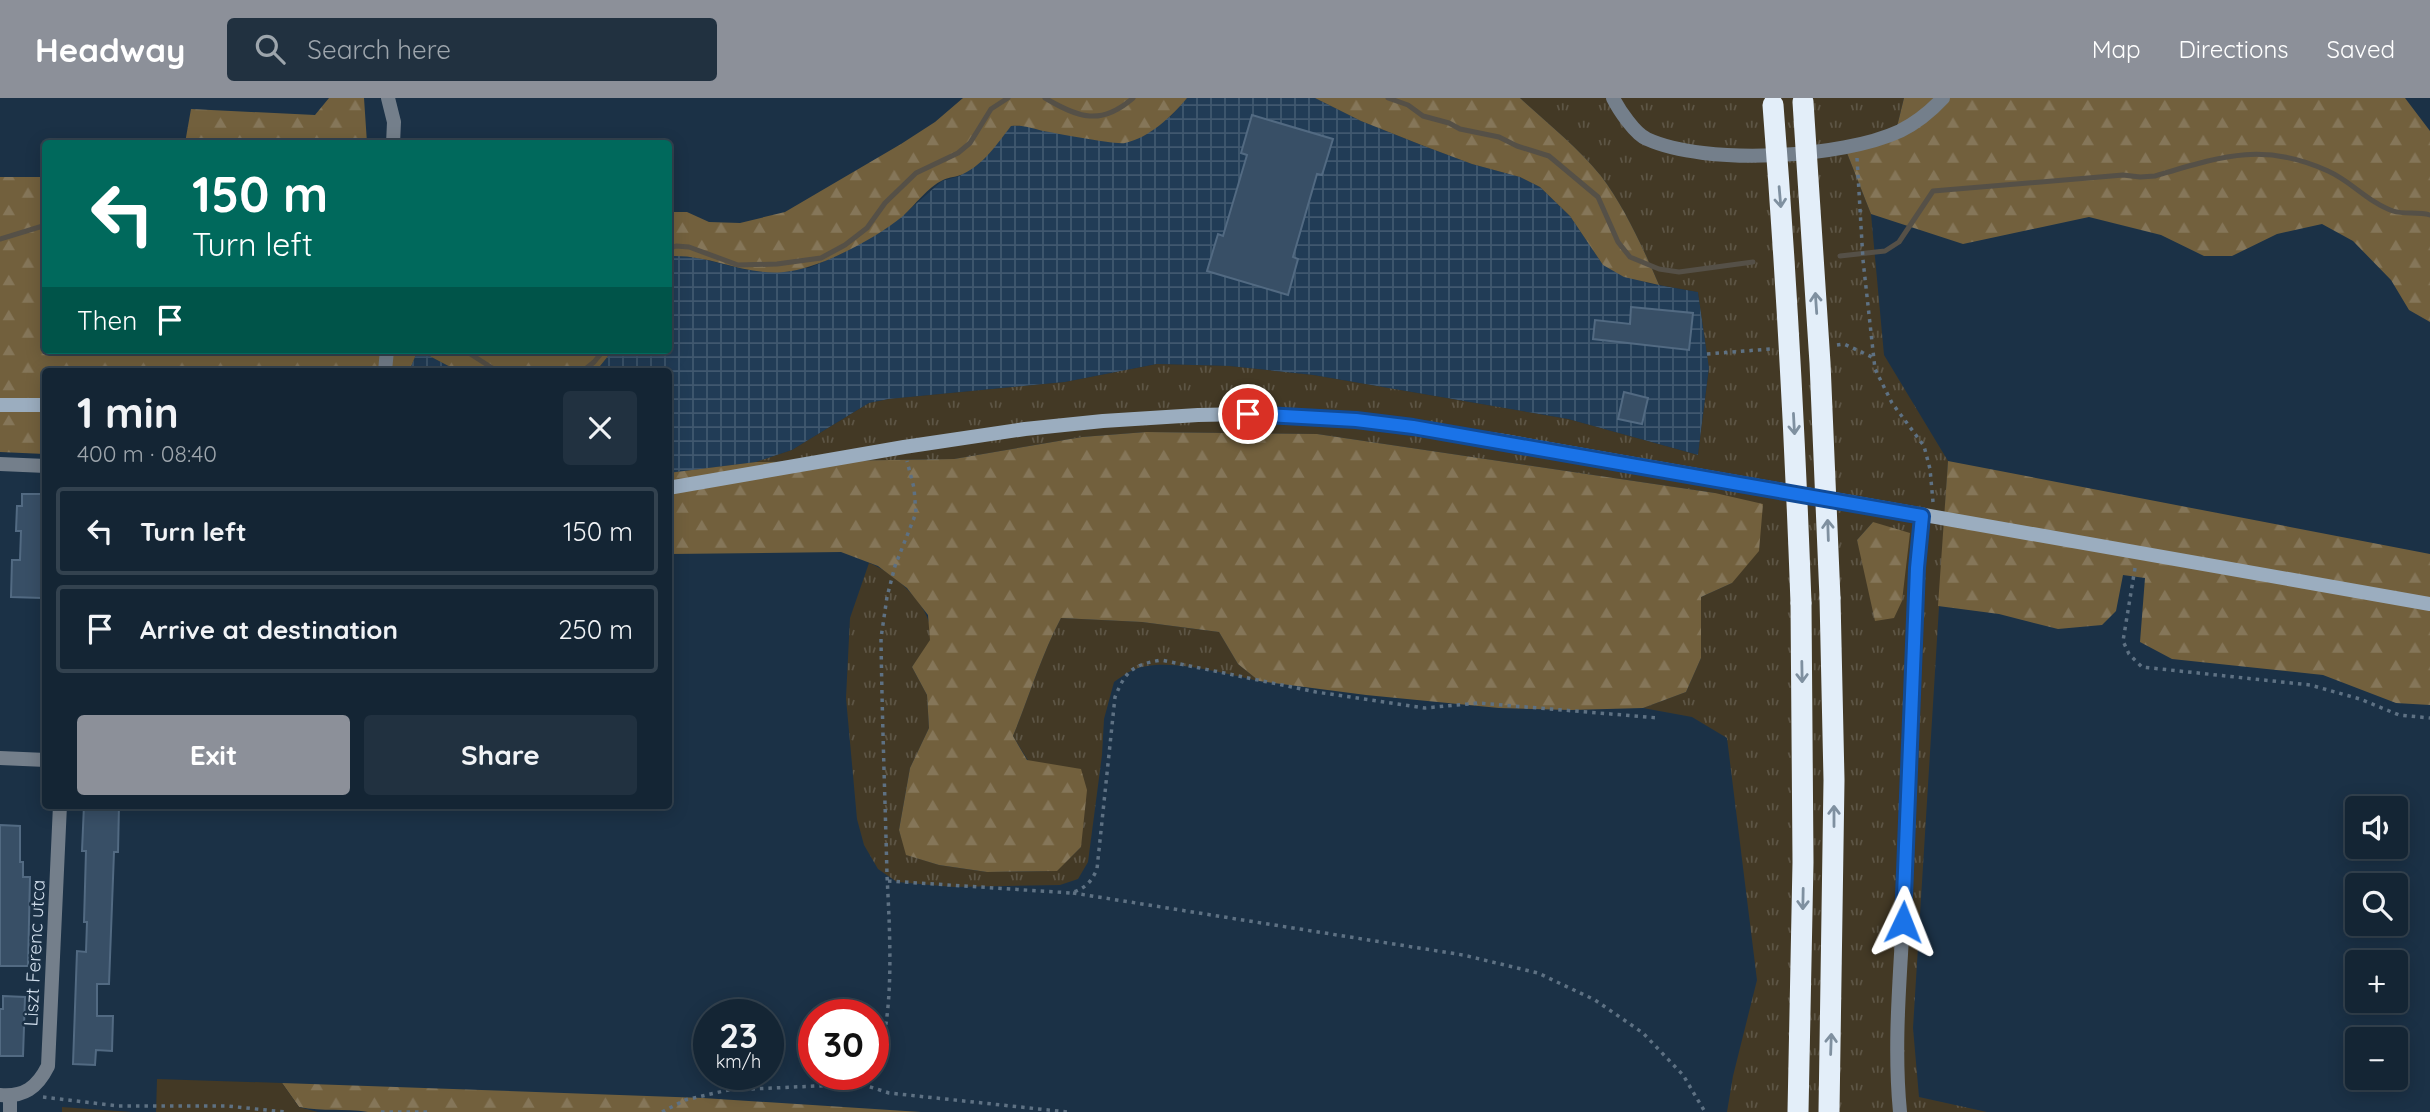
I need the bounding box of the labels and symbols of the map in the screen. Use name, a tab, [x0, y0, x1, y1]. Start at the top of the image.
one-way arrow	[1774, 185, 1787, 208]
one-way arrow	[1809, 292, 1822, 314]
pin	[1218, 384, 1278, 444]
one-way arrow	[1787, 413, 1800, 436]
one-way arrow	[1821, 519, 1834, 542]
one-way arrow	[1795, 660, 1809, 683]
one-way arrow	[1827, 805, 1841, 828]
street label: Liszt Ferenc utca	[18, 879, 50, 1027]
position arrow	[1866, 885, 1940, 959]
one-way arrow	[1796, 887, 1810, 910]
speed limit sign: 30	[798, 999, 889, 1090]
one-way arrow	[1824, 1033, 1838, 1056]

